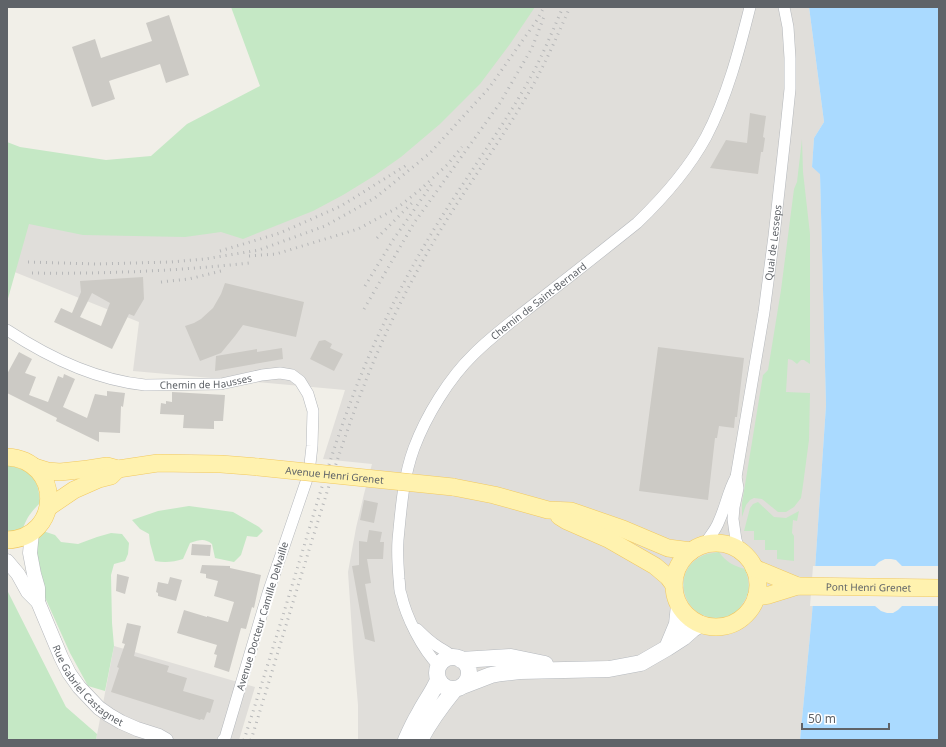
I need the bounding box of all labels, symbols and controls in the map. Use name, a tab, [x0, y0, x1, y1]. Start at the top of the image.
street label: Quai de Lesseps	[761, 204, 784, 281]
street label: Chemin de Saint-Bernard	[487, 259, 589, 343]
street label: Chemin de Hausses	[160, 370, 253, 392]
street label: Avenue Henri Grenet	[285, 463, 385, 487]
street label: Avenue Docteur Camille Delvaille	[233, 540, 291, 692]
street label: Pont Henri Grenet	[826, 579, 912, 595]
street label: Rue Gabriel Castagnet	[50, 642, 126, 729]
scale bar	[802, 705, 889, 731]
text: 50 m	[808, 710, 836, 727]

